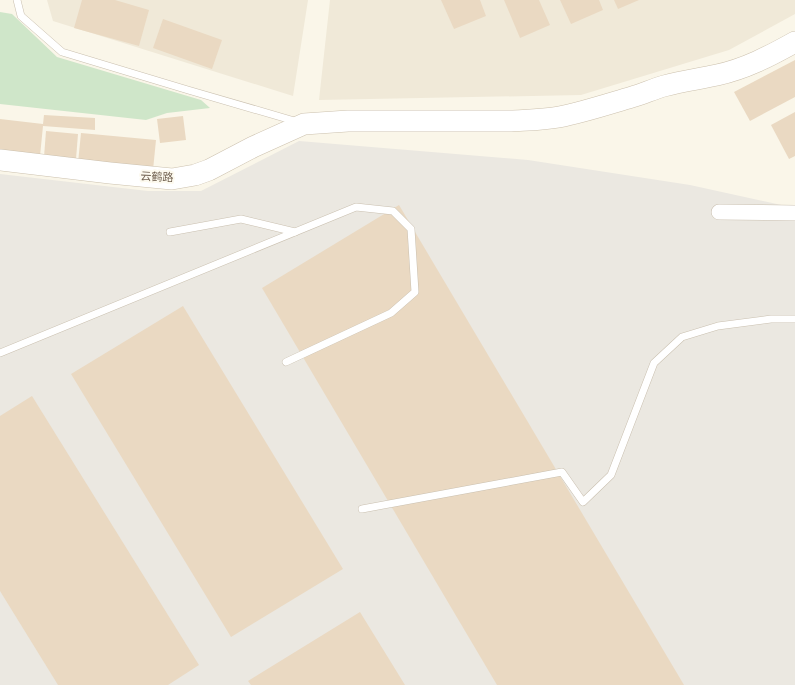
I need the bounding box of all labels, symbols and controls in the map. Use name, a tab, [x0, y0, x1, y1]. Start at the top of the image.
street label: 云鹤路	[140, 170, 174, 184]

